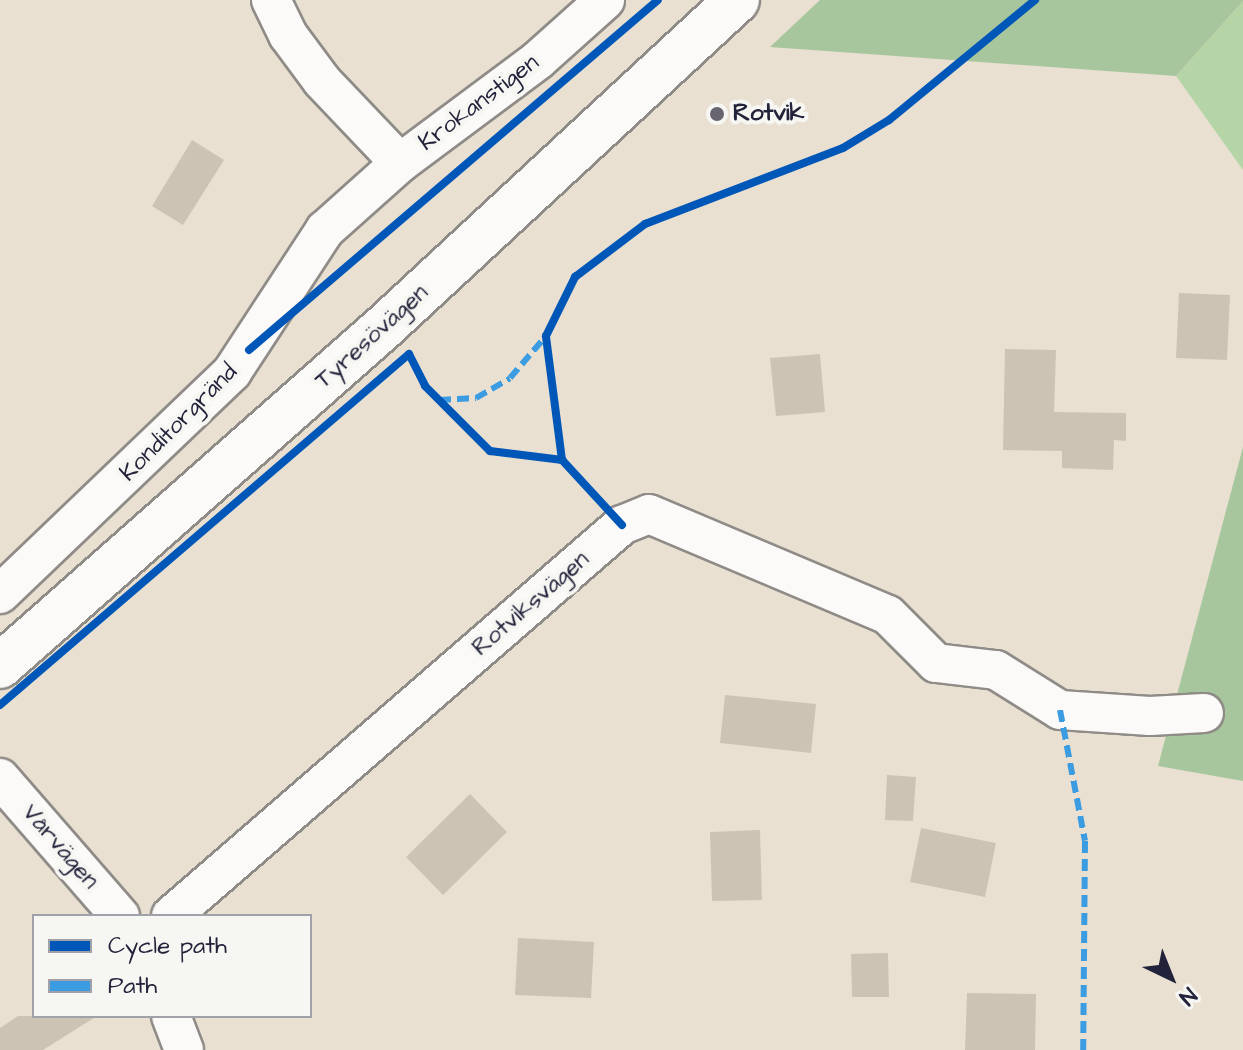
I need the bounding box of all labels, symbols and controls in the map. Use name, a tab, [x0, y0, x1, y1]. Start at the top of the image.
street label: Krokanstigen	[413, 48, 545, 158]
place label: Rotvik	[733, 100, 804, 128]
marker: Rotvik	[708, 105, 726, 123]
street label: Tyresövägen	[310, 279, 434, 395]
street label: Konditorgränd	[114, 358, 244, 488]
street label: Rotviksvägen	[467, 546, 595, 662]
street label: Vårvägen	[16, 799, 104, 895]
legend	[32, 914, 312, 1018]
text: Cycle path	[108, 929, 227, 963]
north arrow	[1131, 938, 1211, 1018]
text: Path	[108, 969, 157, 1003]
text: N	[1172, 980, 1203, 1012]

